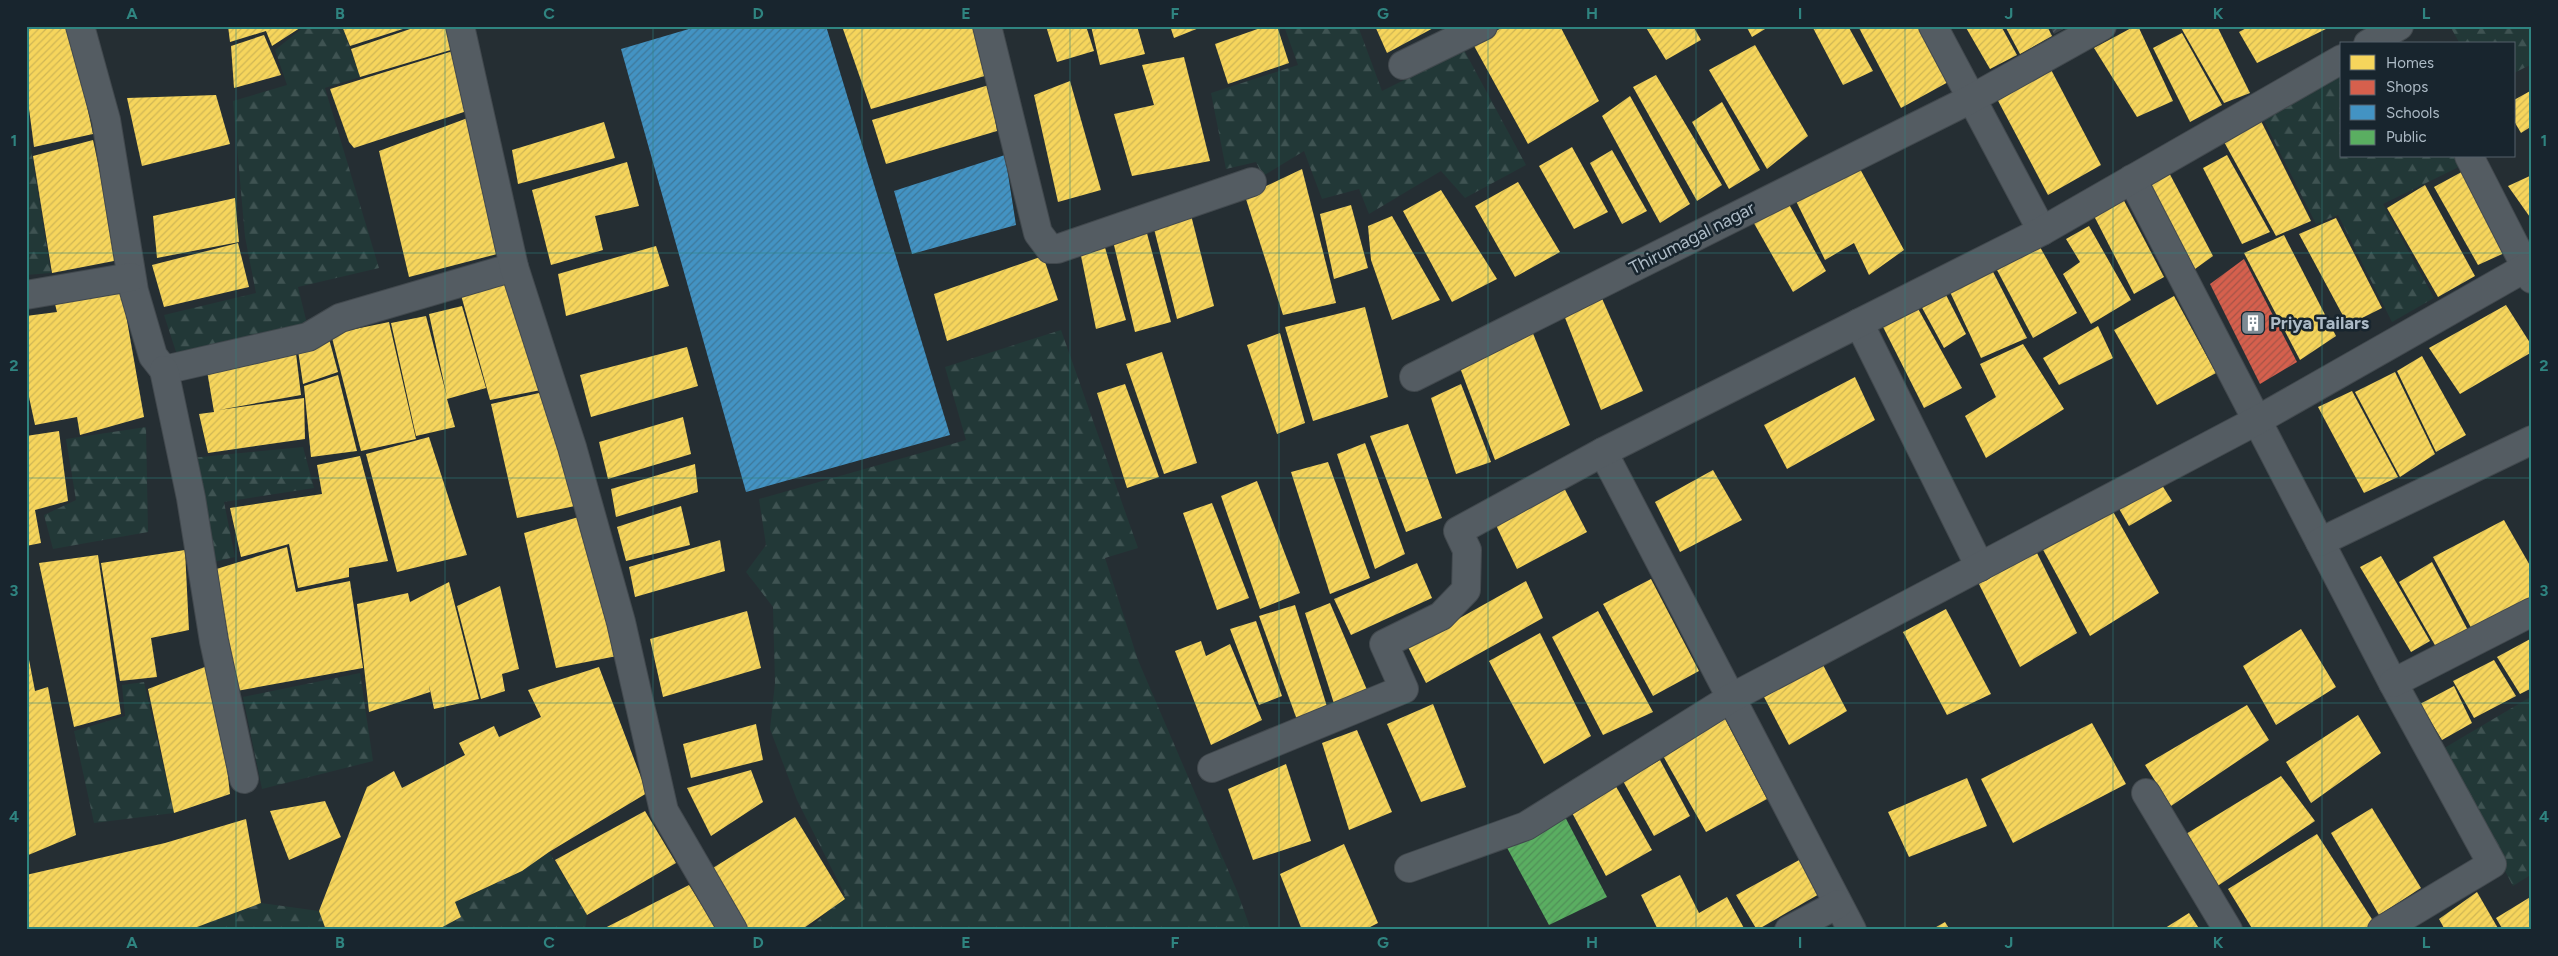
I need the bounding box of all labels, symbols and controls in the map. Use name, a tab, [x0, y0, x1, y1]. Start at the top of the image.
text: A	[126, 4, 138, 23]
text: B	[335, 4, 345, 23]
text: C	[543, 4, 555, 23]
text: D	[752, 4, 764, 23]
text: E	[961, 4, 971, 23]
text: F	[1171, 4, 1180, 23]
text: G	[1377, 4, 1389, 23]
text: H	[1586, 4, 1598, 23]
text: I	[1798, 4, 1802, 23]
text: J	[2005, 4, 2013, 23]
text: K	[2213, 4, 2224, 23]
text: L	[2422, 4, 2431, 23]
legend	[2340, 42, 2516, 158]
text: Homes	[2386, 54, 2434, 72]
text: Shops	[2386, 78, 2428, 96]
text: Schools	[2386, 104, 2439, 122]
text: Public	[2386, 128, 2427, 146]
text: 1	[11, 131, 17, 150]
text: 1	[2541, 131, 2547, 150]
street label: Thirumagal nagar	[1626, 197, 1758, 279]
building icon: Priya Tailars	[2240, 310, 2266, 336]
place label: Priya Tailars	[2270, 312, 2370, 334]
text: 2	[9, 356, 19, 375]
text: 2	[2539, 356, 2549, 375]
text: 3	[10, 581, 19, 600]
text: 3	[2540, 581, 2549, 600]
text: 4	[9, 807, 19, 826]
text: 4	[2539, 807, 2549, 826]
text: A	[126, 933, 138, 952]
text: B	[335, 933, 345, 952]
text: C	[543, 933, 555, 952]
text: D	[752, 933, 764, 952]
text: E	[961, 933, 971, 952]
text: F	[1171, 933, 1180, 952]
text: G	[1377, 933, 1389, 952]
text: H	[1586, 933, 1598, 952]
text: I	[1798, 933, 1802, 952]
text: J	[2005, 933, 2013, 952]
text: K	[2213, 933, 2224, 952]
text: L	[2422, 933, 2431, 952]

